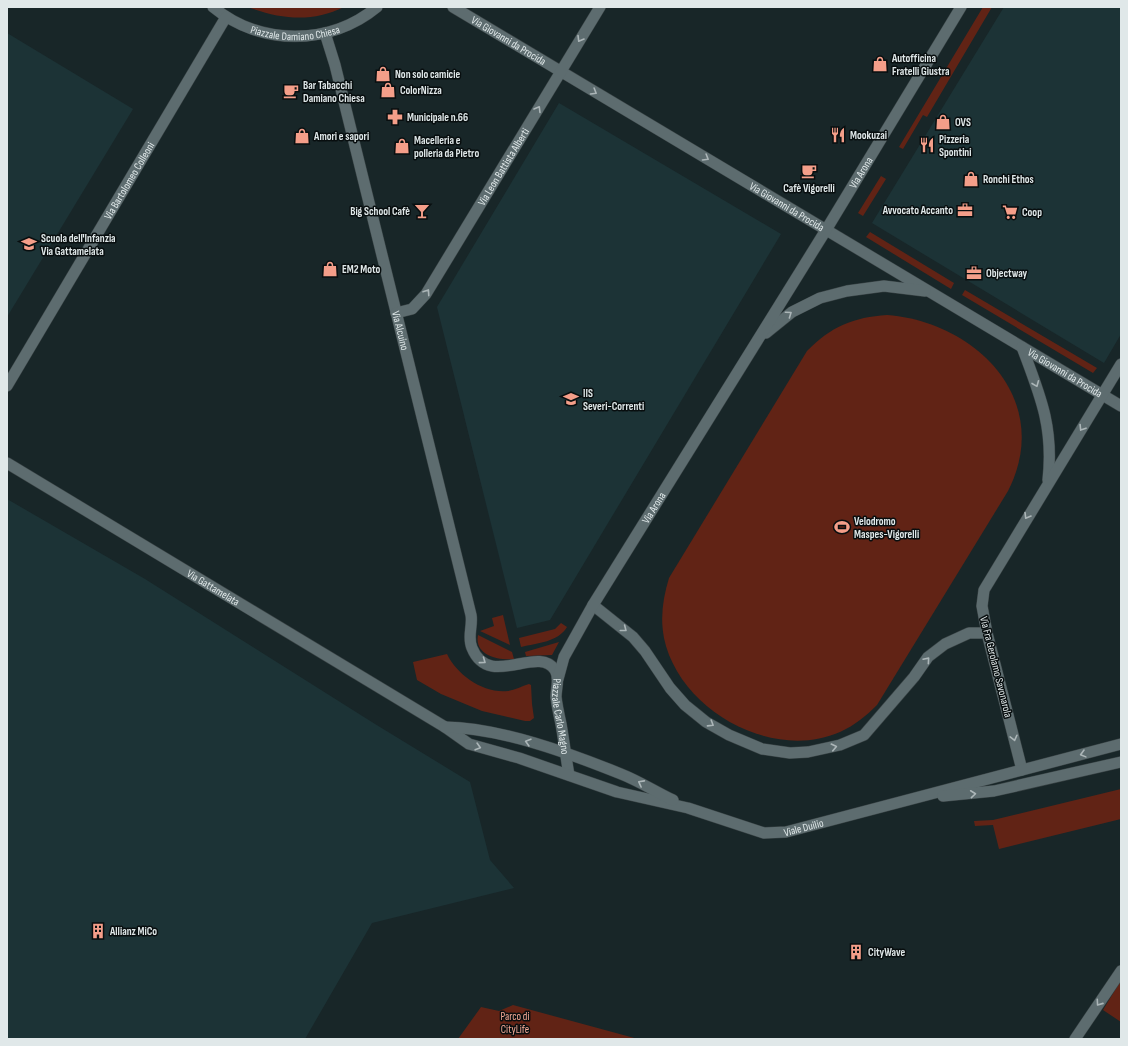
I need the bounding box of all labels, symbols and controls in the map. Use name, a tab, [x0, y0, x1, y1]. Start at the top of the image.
street label: Via Giovanni da Procida	[469, 13, 549, 68]
street label: Piazzale Damiano Chiesa	[249, 22, 341, 43]
one-way arrow	[578, 35, 585, 42]
place label: Autofficina Fratelli Giustra	[891, 52, 950, 78]
shop icon: Autofficina Fratelli Giustra	[871, 55, 889, 73]
shop icon: Non solo camicie	[374, 65, 392, 83]
place label: Non solo camicie	[395, 68, 460, 81]
place label: Bar Tabacchi Damiano Chiesa	[303, 79, 365, 105]
shop icon: ColorNizza	[379, 81, 397, 99]
cafe icon: Bar Tabacchi Damiano Chiesa	[282, 82, 300, 100]
place label: ColorNizza	[400, 84, 442, 97]
one-way arrow	[590, 87, 597, 95]
one-way arrow	[534, 106, 541, 113]
pharmacy icon: Municipale n.66	[386, 108, 404, 126]
place label: Municipale n.66	[407, 111, 468, 124]
shop icon: OVS	[934, 113, 952, 131]
place label: OVS	[955, 116, 971, 129]
street label: Via Leon Battista Alberti	[475, 125, 532, 208]
restaurant icon: Mookuzai	[829, 126, 847, 144]
shop icon: Amori e sapori	[293, 127, 311, 145]
place label: Mookuzai	[850, 129, 887, 142]
place label: Amori e sapori	[313, 130, 369, 143]
place label: Pizzeria Spontini	[939, 133, 972, 159]
place label: Macelleria e polleria da Pietro	[414, 134, 479, 160]
restaurant icon: Pizzeria Spontini	[918, 136, 936, 154]
shop icon: Macelleria e polleria da Pietro	[393, 137, 411, 155]
street label: Via Bartolomeo Colleoni	[101, 140, 157, 221]
one-way arrow	[702, 154, 709, 161]
street label: Via Arona	[846, 154, 875, 191]
cafe icon: Cafè Vigorelli	[800, 162, 818, 180]
shop icon: Ronchi Ethos	[962, 170, 980, 188]
place label: Ronchi Ethos	[983, 173, 1034, 186]
street label: Via Giovanni da Procida	[747, 179, 827, 234]
place label: Cafè Vigorelli	[783, 182, 835, 195]
office icon: Avvocato Accanto	[956, 201, 974, 219]
bar icon: Big School Cafè	[413, 202, 431, 220]
supermarket icon: Coop	[1001, 203, 1019, 221]
place label: Avvocato Accanto	[882, 204, 953, 217]
place label: Big School Cafè	[350, 205, 410, 218]
place label: Coop	[1022, 206, 1042, 219]
place label: Scuola dell'Infanzia Via Gattamelata	[41, 232, 116, 258]
school or university icon: Scuola dell'Infanzia Via Gattamelata	[20, 235, 38, 253]
shop icon: EM2 Moto	[321, 260, 339, 278]
place label: EM2 Moto	[342, 263, 381, 276]
office icon: Objectway	[965, 264, 983, 282]
place label: Objectway	[986, 267, 1028, 280]
one-way arrow	[422, 289, 430, 296]
street label: Via Alcuino	[390, 309, 412, 352]
one-way arrow	[785, 312, 792, 319]
street label: Via Giovanni da Procida	[1025, 345, 1105, 400]
one-way arrow	[1032, 380, 1040, 387]
place label: IIS Severi-Correnti	[583, 387, 644, 413]
school or university icon: IIS Severi-Correnti	[562, 390, 580, 408]
one-way arrow	[1080, 424, 1087, 431]
street label: Via Arona	[639, 490, 668, 526]
one-way arrow	[1025, 512, 1032, 519]
place label: Velodromo Maspes-Vigorelli	[854, 515, 919, 541]
sports icon: Velodromo Maspes-Vigorelli	[833, 518, 851, 536]
street label: Via Gattamelata	[185, 567, 242, 608]
street label: Via Fra Gerolamo Savonarola	[977, 615, 1015, 719]
one-way arrow	[619, 625, 626, 632]
one-way arrow	[479, 656, 486, 663]
one-way arrow	[922, 657, 929, 665]
street label: Piazzale Carlo Magno	[549, 678, 572, 756]
one-way arrow	[707, 719, 714, 727]
one-way arrow	[1009, 734, 1018, 741]
one-way arrow	[525, 738, 532, 747]
one-way arrow	[474, 742, 481, 751]
one-way arrow	[831, 743, 837, 751]
one-way arrow	[1080, 749, 1087, 757]
one-way arrow	[638, 781, 645, 788]
one-way arrow	[970, 790, 976, 799]
street label: Viale Duilio	[782, 816, 825, 839]
building icon: Allianz MiCo	[89, 922, 107, 940]
place label: Allianz MiCo	[109, 925, 157, 938]
building icon: CityWave	[847, 943, 865, 961]
place label: CityWave	[868, 946, 905, 959]
one-way arrow	[1097, 999, 1104, 1006]
park label: Parco di CityLife	[500, 1010, 530, 1036]

